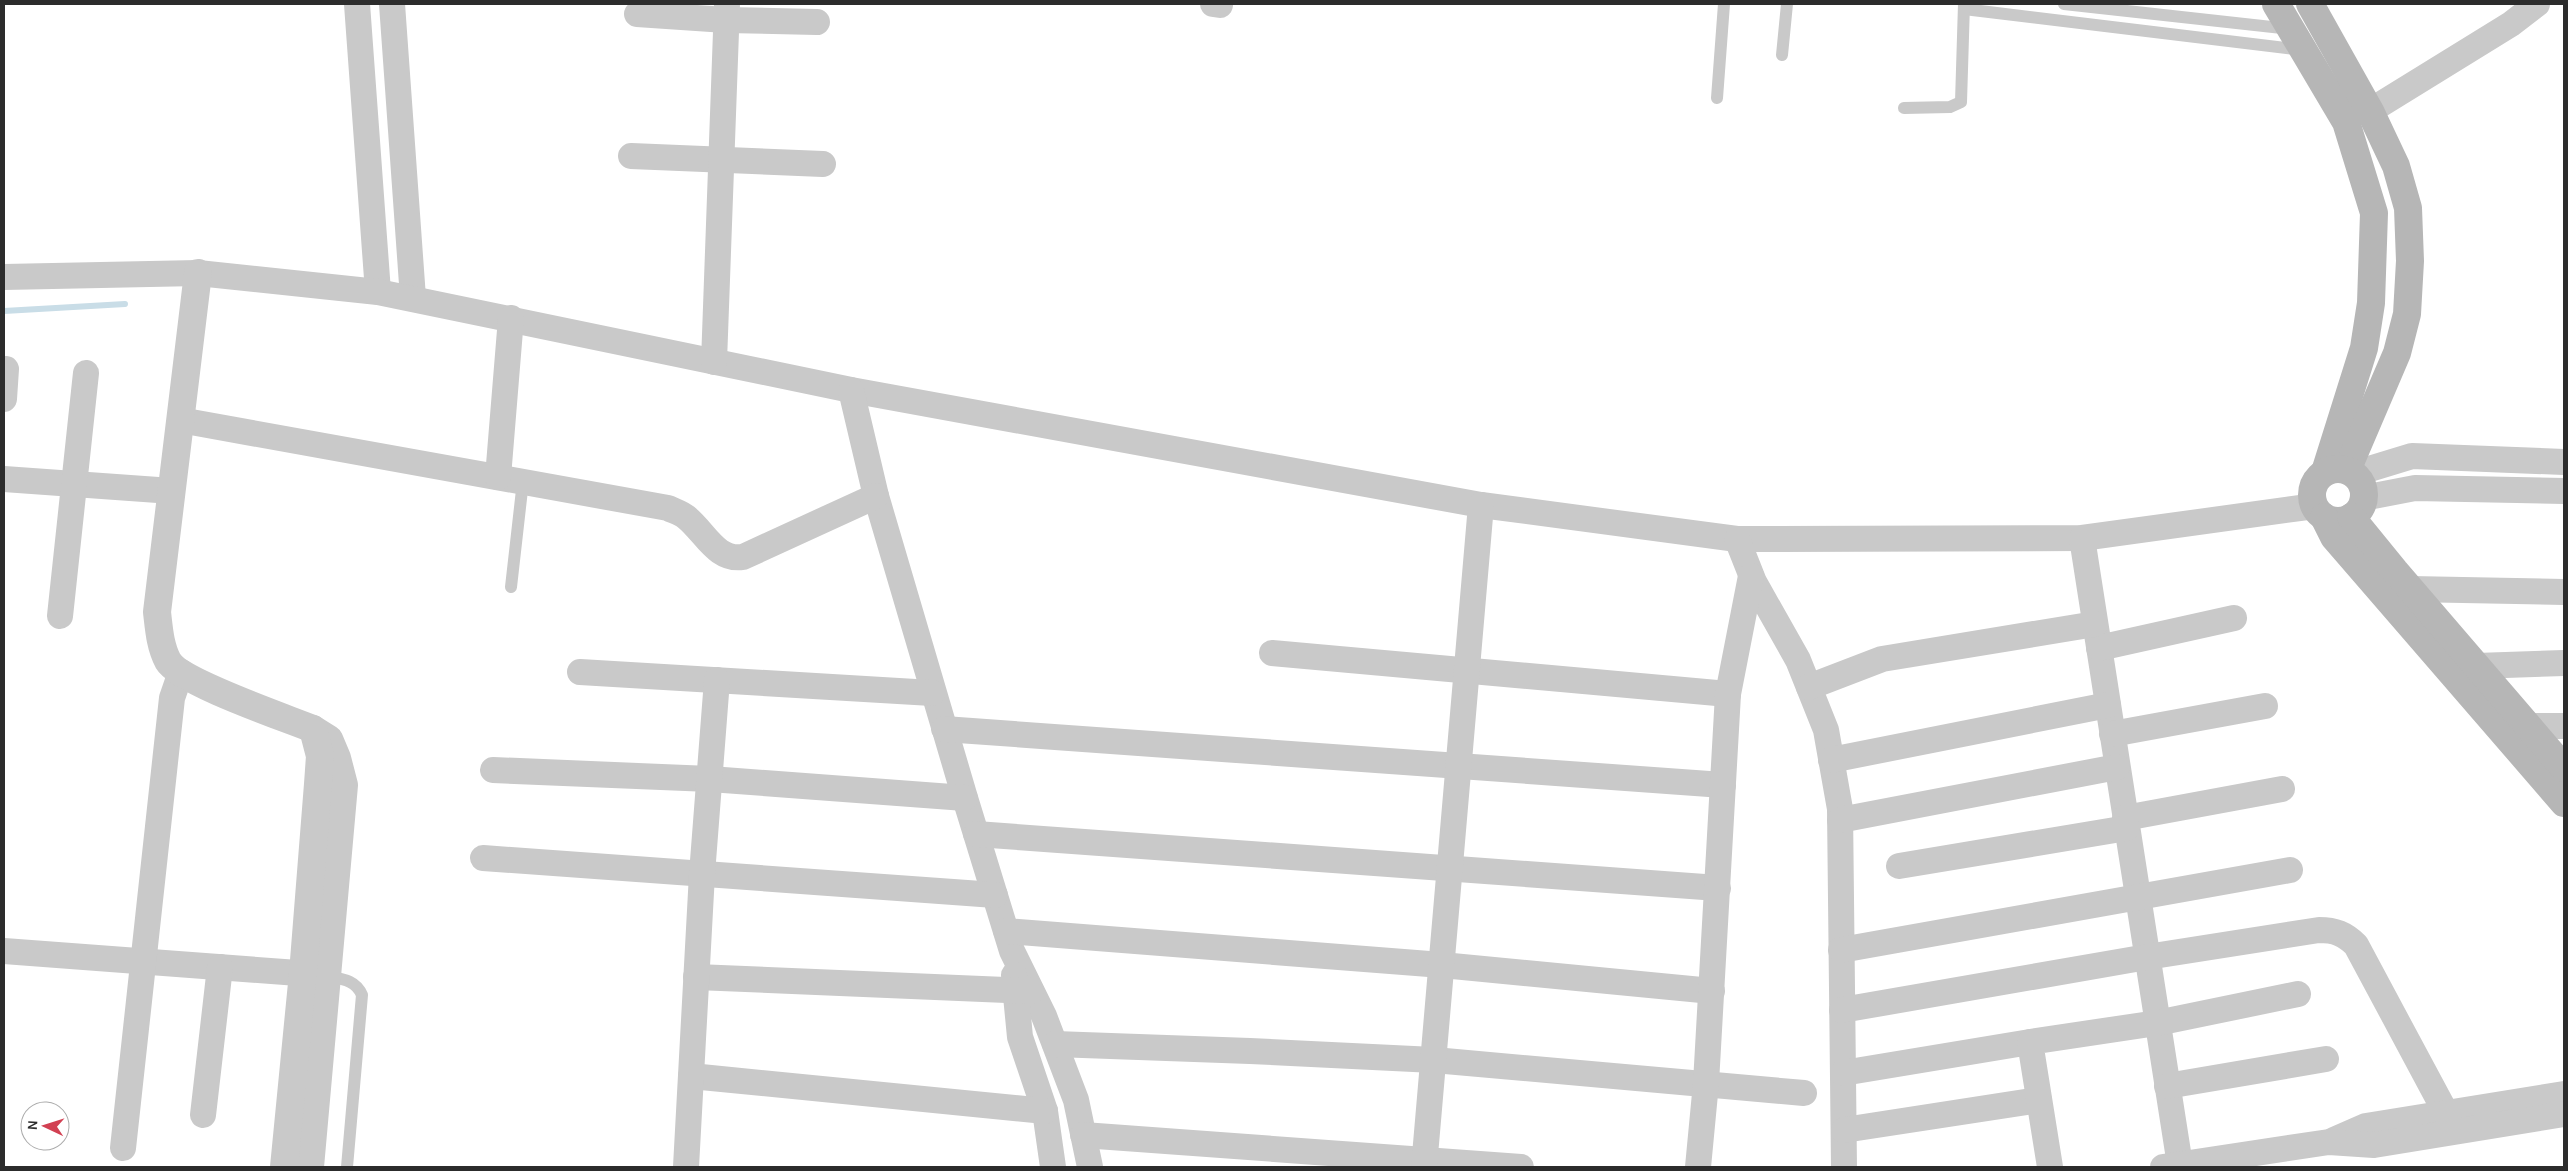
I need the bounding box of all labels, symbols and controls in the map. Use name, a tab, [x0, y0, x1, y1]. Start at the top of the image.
north arrow	[20, 1101, 70, 1151]
text: N	[24, 1120, 41, 1131]

